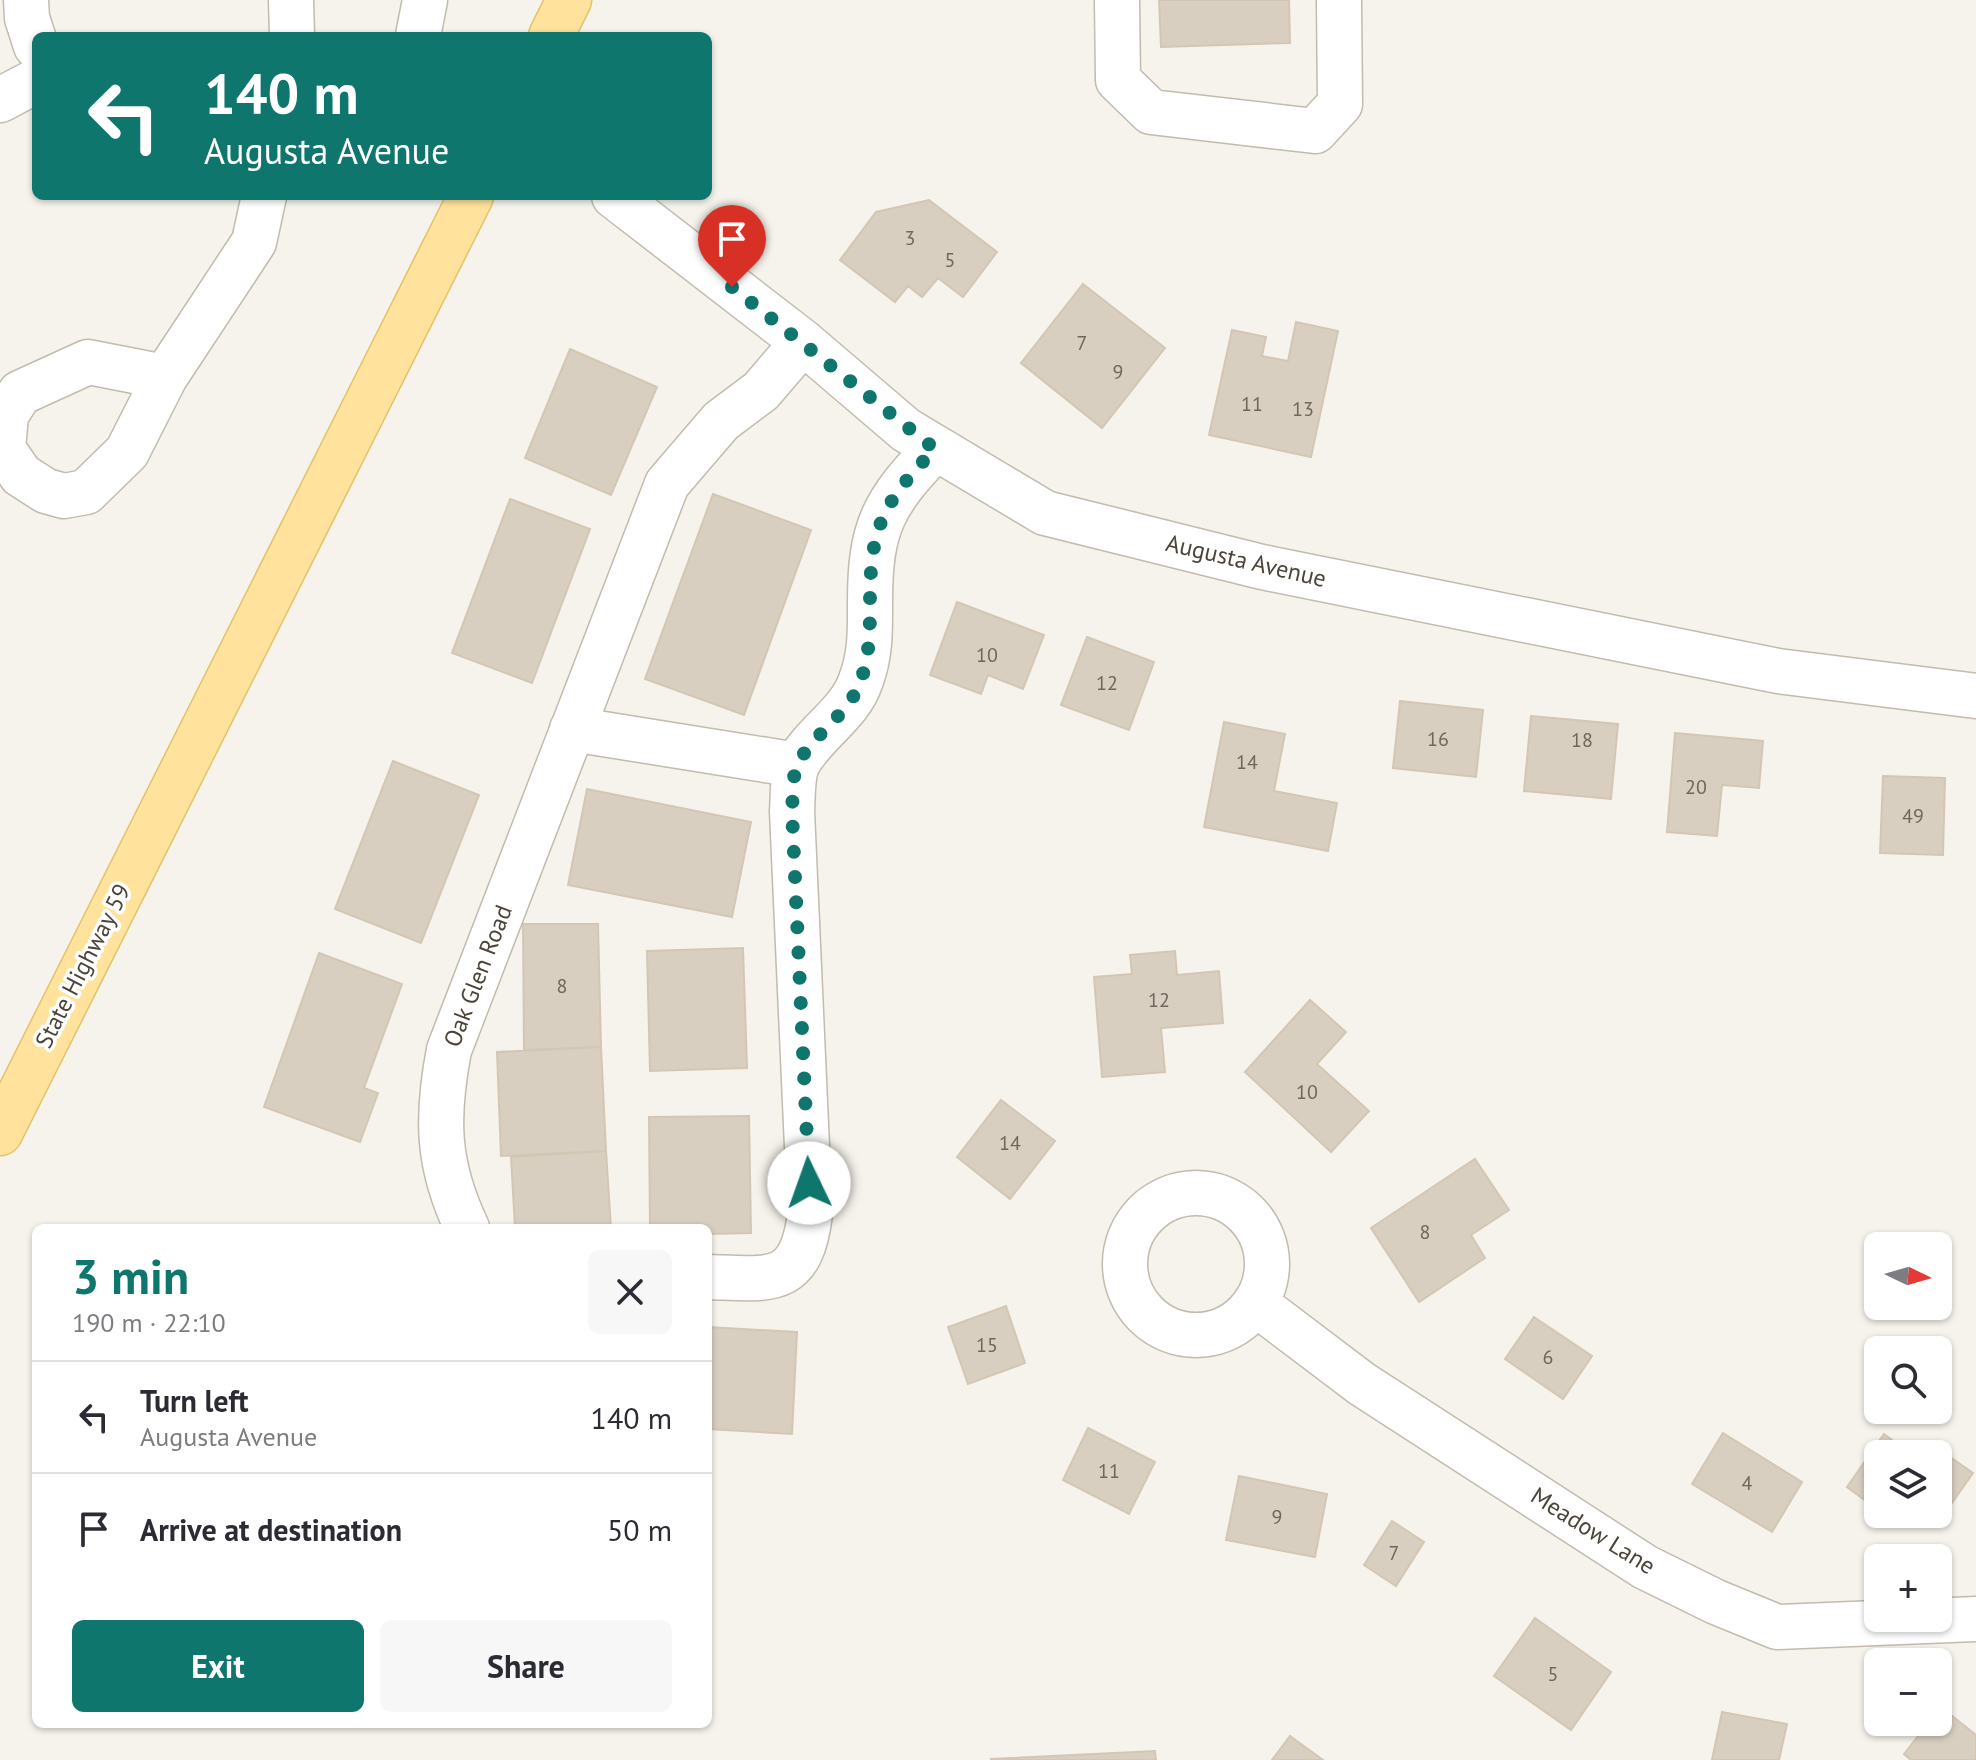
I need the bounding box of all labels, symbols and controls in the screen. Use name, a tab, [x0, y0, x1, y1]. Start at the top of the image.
text: 140 m	[204, 57, 359, 129]
icon: left	[72, 64, 176, 168]
text: Augusta Avenue	[204, 127, 449, 174]
pin	[698, 205, 766, 287]
icon: arrive	[710, 217, 754, 261]
house number: 3	[905, 225, 915, 251]
house number: 5	[945, 247, 955, 273]
house number: 7	[1077, 330, 1087, 356]
house number: 9	[1113, 359, 1123, 385]
house number: 11	[1241, 391, 1263, 417]
house number: 13	[1292, 396, 1314, 422]
street label: Augusta Avenue	[1163, 527, 1329, 594]
house number: 10	[976, 642, 998, 668]
house number: 12	[1096, 670, 1118, 696]
house number: 16	[1427, 726, 1449, 752]
house number: 18	[1571, 727, 1593, 753]
house number: 14	[1236, 749, 1258, 775]
house number: 20	[1685, 774, 1707, 800]
house number: 49	[1902, 803, 1924, 829]
street label: State Highway 59	[28, 878, 137, 1053]
street label: Oak Glen Road	[436, 900, 519, 1051]
house number: 8	[557, 973, 567, 999]
house number: 12	[1148, 987, 1170, 1013]
house number: 10	[1296, 1079, 1318, 1105]
house number: 14	[999, 1130, 1021, 1156]
position arrow	[767, 1141, 851, 1225]
house number: 8	[1420, 1219, 1430, 1245]
north arrow	[1864, 1232, 1952, 1320]
map controls	[1864, 1232, 1952, 1736]
text: 3 min	[72, 1245, 189, 1307]
button: close	[588, 1250, 672, 1334]
text: 190 m · 22:10	[72, 1306, 226, 1339]
house number: 15	[976, 1332, 998, 1358]
button: search	[1864, 1336, 1952, 1424]
house number: 6	[1543, 1344, 1553, 1370]
text: Turn left	[140, 1381, 248, 1420]
icon: left	[72, 1395, 116, 1439]
text: 140 m	[591, 1398, 672, 1437]
text: Augusta Avenue	[140, 1420, 317, 1453]
button: layers	[1864, 1440, 1952, 1528]
house number: 11	[1098, 1458, 1120, 1484]
house number: 4	[1742, 1470, 1753, 1496]
street label: Meadow Lane	[1525, 1480, 1661, 1581]
house number: 9	[1272, 1504, 1282, 1530]
icon: arrive	[72, 1507, 116, 1551]
text: Arrive at destination	[140, 1510, 402, 1549]
text: 50 m	[607, 1510, 672, 1549]
house number: 7	[1389, 1540, 1399, 1566]
button: +	[1864, 1544, 1952, 1632]
button: Exit	[72, 1620, 364, 1712]
button: Share	[380, 1620, 672, 1712]
button: −	[1864, 1648, 1952, 1736]
house number: 5	[1548, 1661, 1558, 1687]

